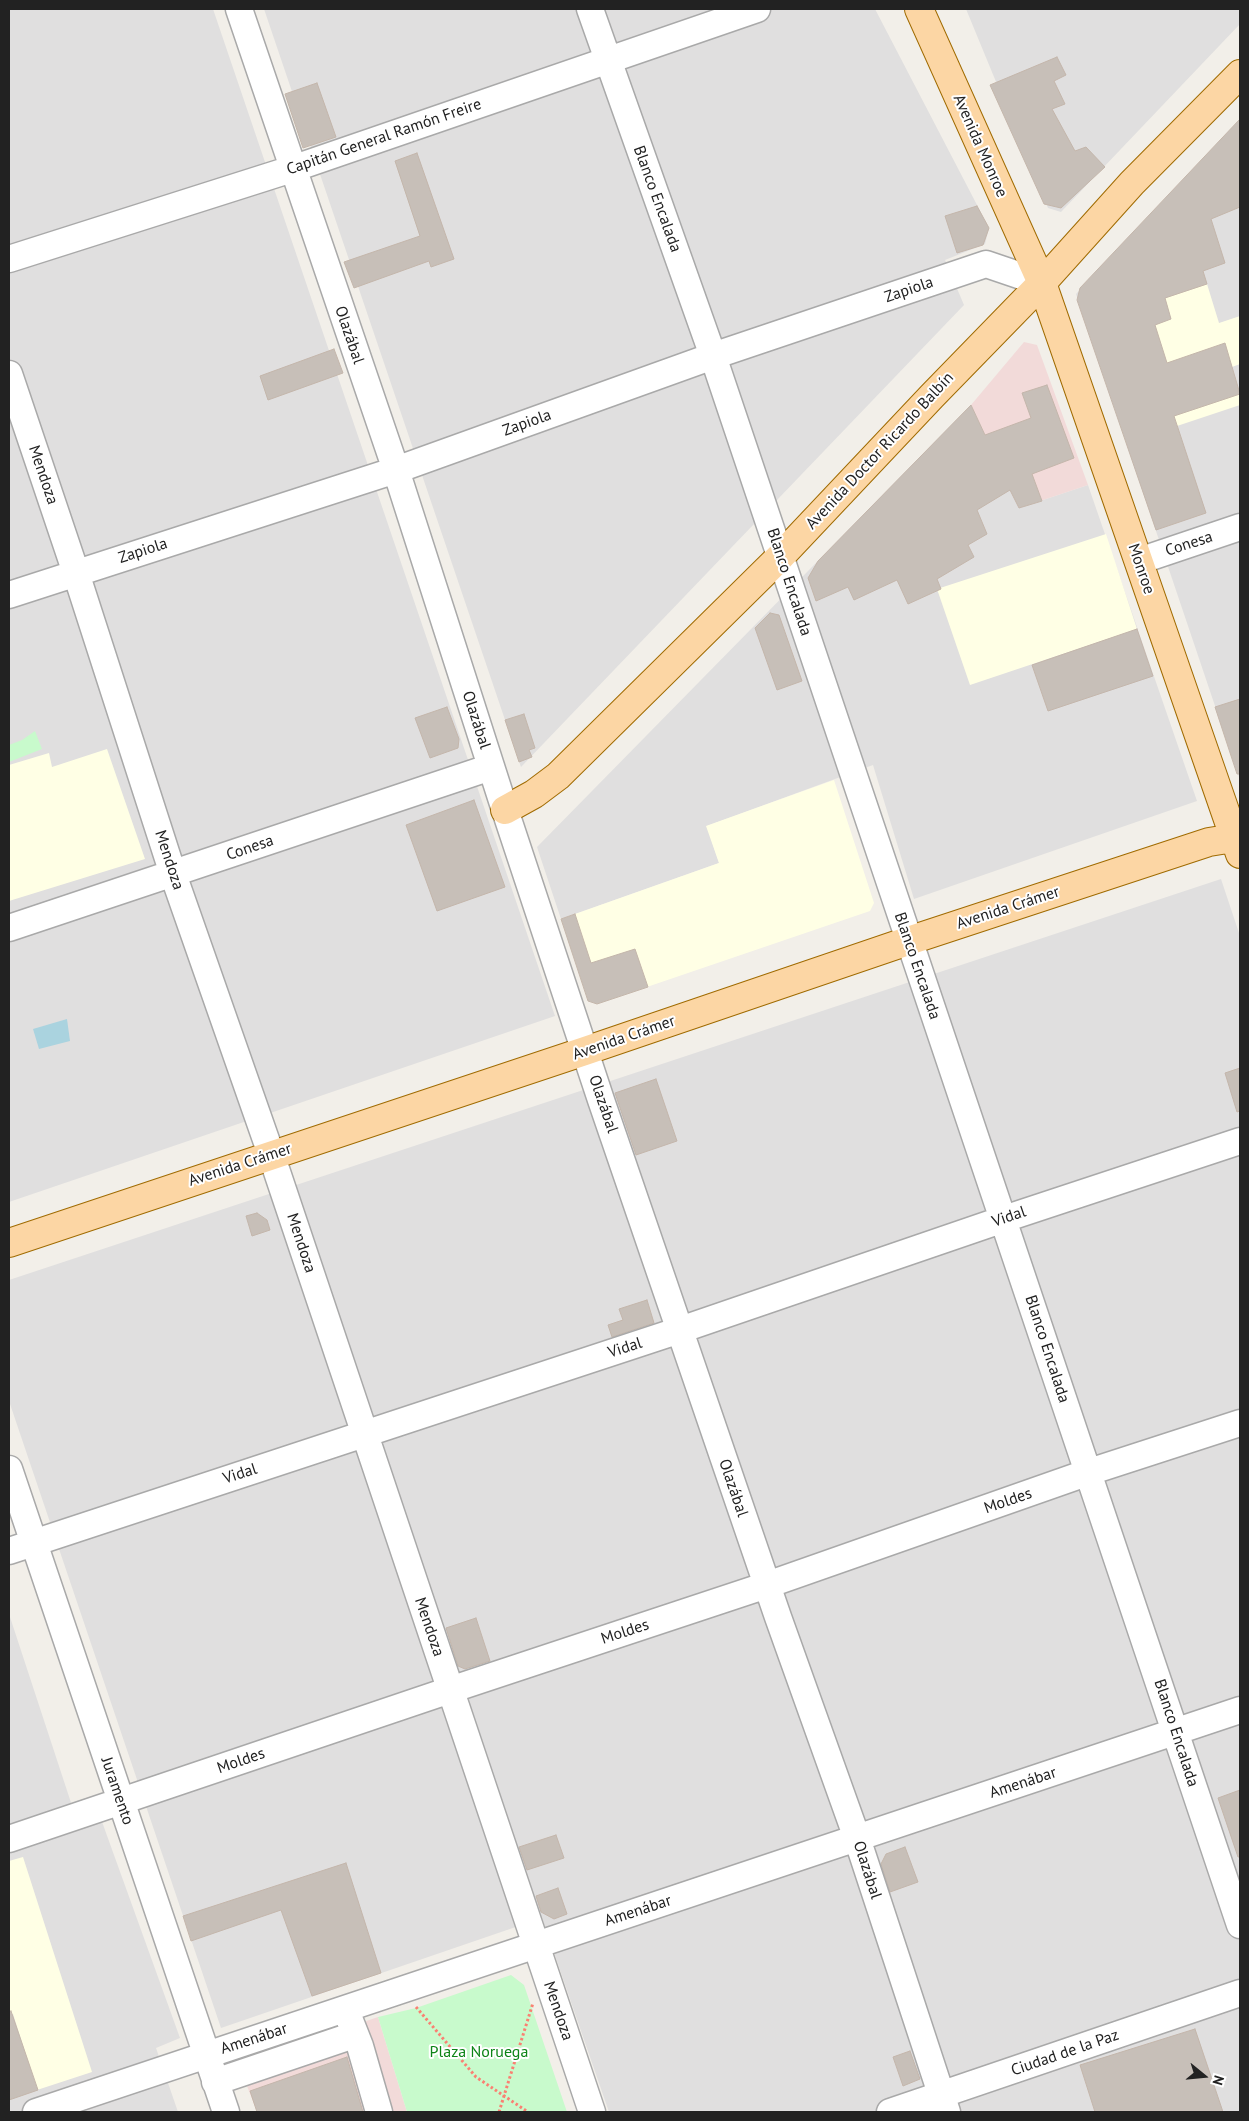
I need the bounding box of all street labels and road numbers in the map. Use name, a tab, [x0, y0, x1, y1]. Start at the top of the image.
street label: Avenida Monroe	[949, 92, 1011, 200]
street label: Capitán General Ramón Freire	[284, 95, 484, 179]
street label: Blanco Encalada	[629, 143, 685, 255]
street label: Zapiola	[882, 273, 936, 307]
street label: Olazábal	[330, 304, 368, 366]
street label: Avenida Doctor Ricardo Balbín	[802, 369, 958, 533]
street label: Zapiola	[500, 405, 554, 441]
street label: Mendoza	[24, 443, 62, 507]
street label: Blanco Encalada	[763, 526, 815, 638]
street label: Conesa	[1163, 527, 1215, 561]
street label: Zapiola	[116, 534, 170, 568]
street label: Monroe	[1123, 541, 1159, 597]
street label: Olazábal	[458, 689, 494, 751]
street label: Mendoza	[150, 828, 188, 892]
street label: Conesa	[224, 831, 276, 865]
street label: Avenida Crámer	[954, 882, 1062, 934]
street label: Blanco Encalada	[890, 910, 944, 1022]
street label: Avenida Crámer	[570, 1011, 678, 1065]
street label: Olazábal	[584, 1073, 622, 1135]
street label: Avenida Crámer	[186, 1139, 294, 1191]
street label: Vidal	[990, 1202, 1028, 1232]
street label: Mendoza	[282, 1211, 320, 1275]
street label: Blanco Encalada	[1021, 1293, 1073, 1405]
street label: Vidal	[606, 1334, 644, 1362]
street label: Olazábal	[714, 1457, 752, 1519]
street label: Vidal	[221, 1460, 259, 1488]
street label: Moldes	[982, 1484, 1034, 1518]
street label: Mendoza	[410, 1595, 448, 1659]
street label: Moldes	[599, 1615, 651, 1649]
street label: Blanco Encalada	[1150, 1677, 1202, 1789]
street label: Moldes	[215, 1744, 267, 1778]
street label: Juramento	[96, 1755, 138, 1827]
street label: Amenábar	[987, 1763, 1059, 1803]
street label: Olazábal	[849, 1839, 885, 1901]
street label: Amenábar	[602, 1891, 674, 1931]
street label: Mendoza	[539, 1979, 577, 2043]
street label: Amenábar	[218, 2019, 290, 2059]
street label: Ciudad de la Paz	[1009, 2026, 1121, 2080]

